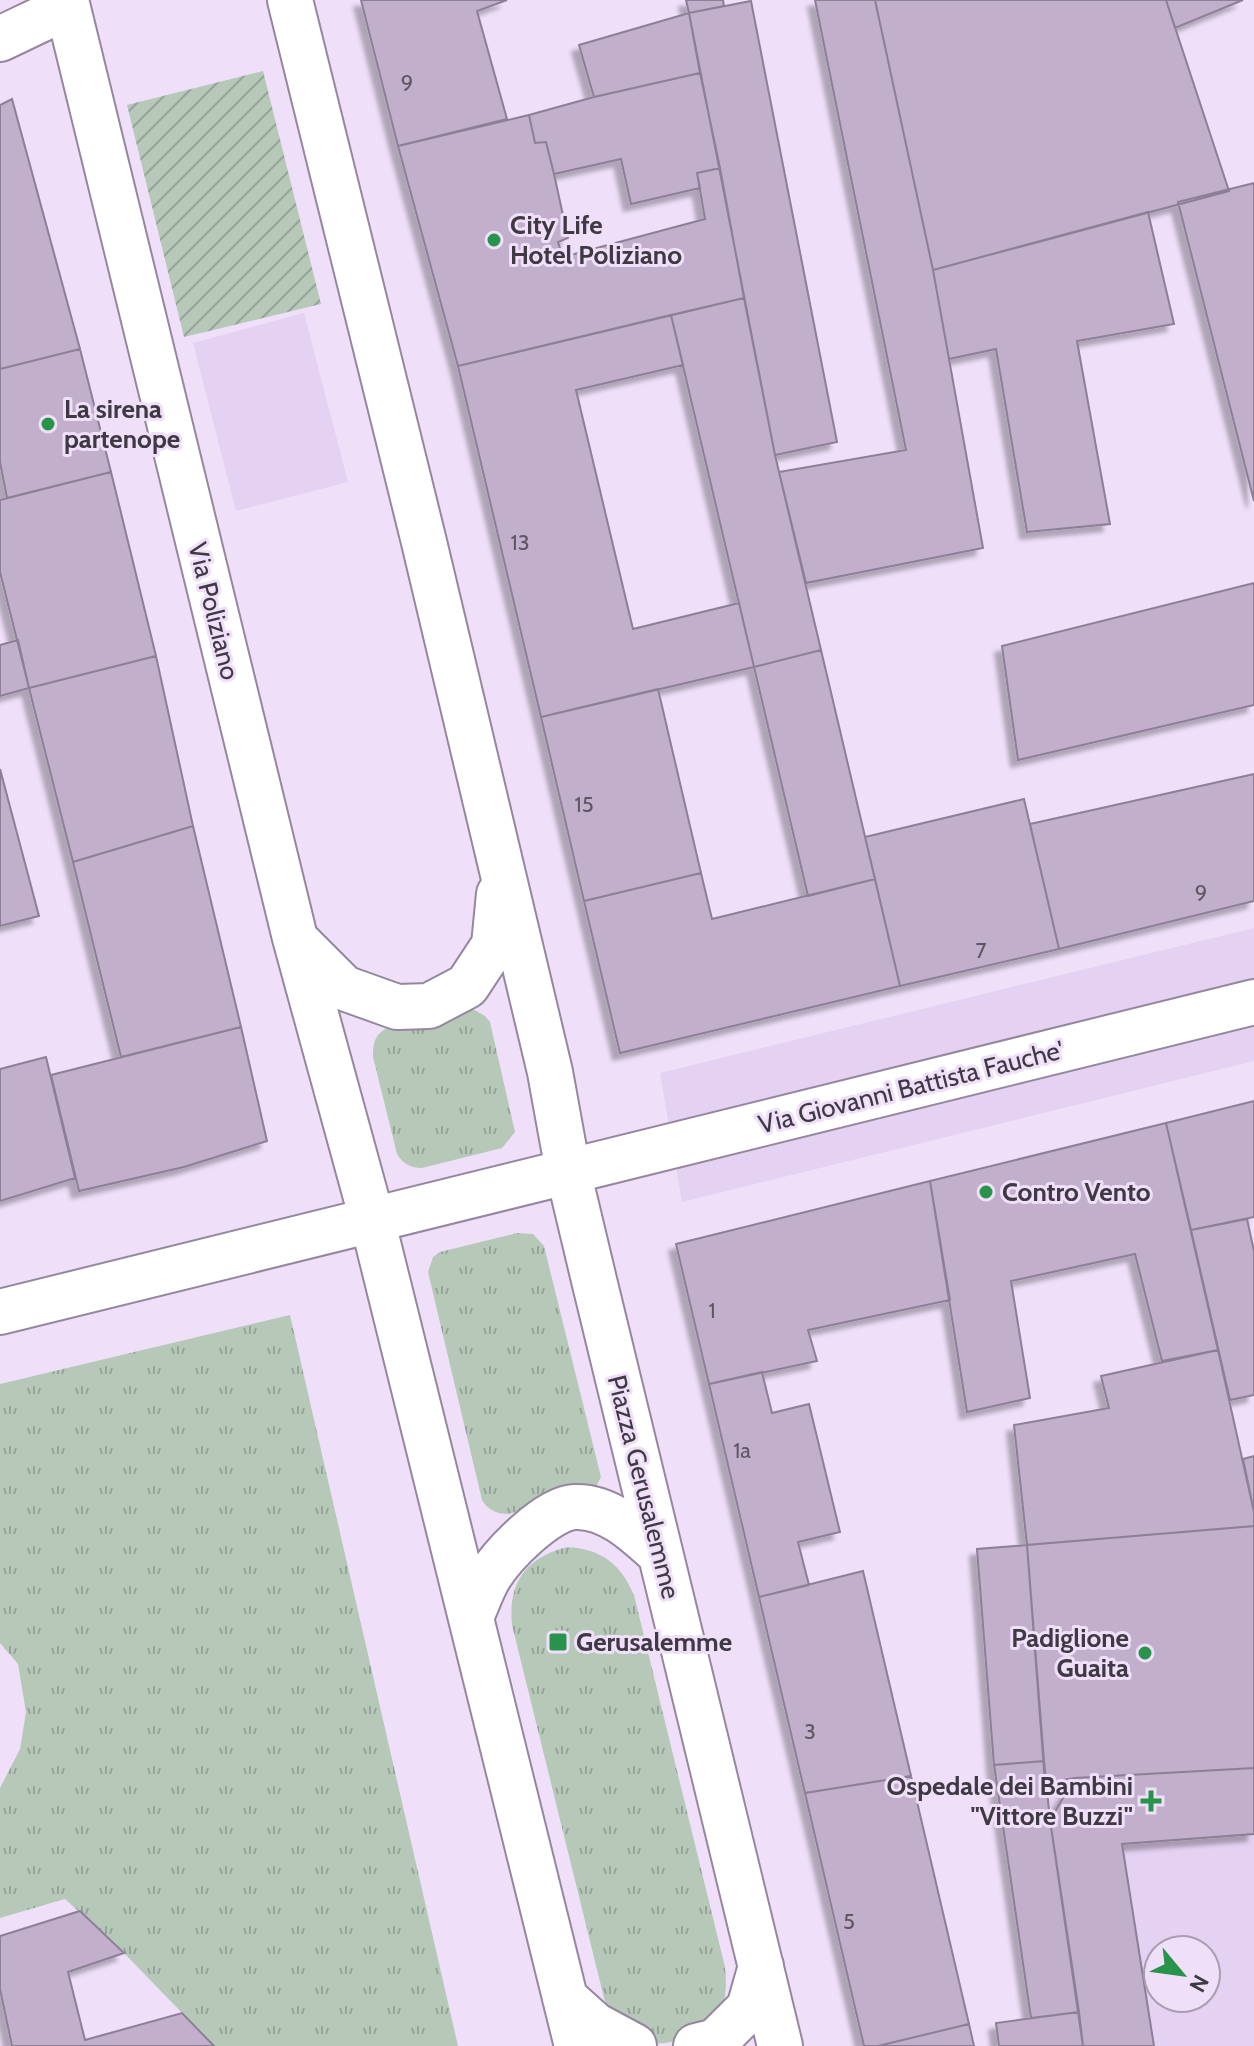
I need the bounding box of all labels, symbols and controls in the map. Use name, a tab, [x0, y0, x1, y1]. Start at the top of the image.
house number: 9	[401, 69, 413, 96]
place label: City Life Hotel Poliziano	[510, 209, 682, 271]
marker: City Life Hotel Poliziano	[485, 231, 503, 249]
place label: La sirena partenope	[64, 393, 180, 455]
marker: La sirena partenope	[39, 415, 57, 433]
house number: 13	[510, 529, 530, 556]
street label: Via Poliziano	[181, 539, 247, 683]
house number: 15	[574, 791, 594, 818]
house number: 9	[1195, 879, 1207, 906]
house number: 7	[975, 937, 987, 964]
street label: Via Giovanni Battista Fauche'	[755, 1034, 1067, 1140]
place label: Contro Vento	[1002, 1176, 1151, 1208]
marker: Contro Vento	[977, 1183, 995, 1201]
house number: 1	[708, 1297, 716, 1324]
street label: Piazza Gerusalemme	[601, 1372, 687, 1602]
house number: 1a	[733, 1437, 751, 1464]
place label: Padiglione Guaita	[1011, 1622, 1129, 1684]
place label: Gerusalemme	[576, 1626, 732, 1658]
marker: Gerusalemme	[547, 1631, 569, 1653]
marker: Padiglione Guaita	[1136, 1644, 1154, 1662]
house number: 3	[804, 1718, 816, 1745]
place label: Ospedale dei Bambini "Vittore Buzzi"	[887, 1770, 1133, 1832]
marker: Ospedale dei Bambini "Vittore Buzzi"	[1140, 1790, 1162, 1812]
house number: 5	[843, 1908, 855, 1935]
north arrow	[1142, 1934, 1222, 2014]
text: N	[1183, 1970, 1215, 1997]

